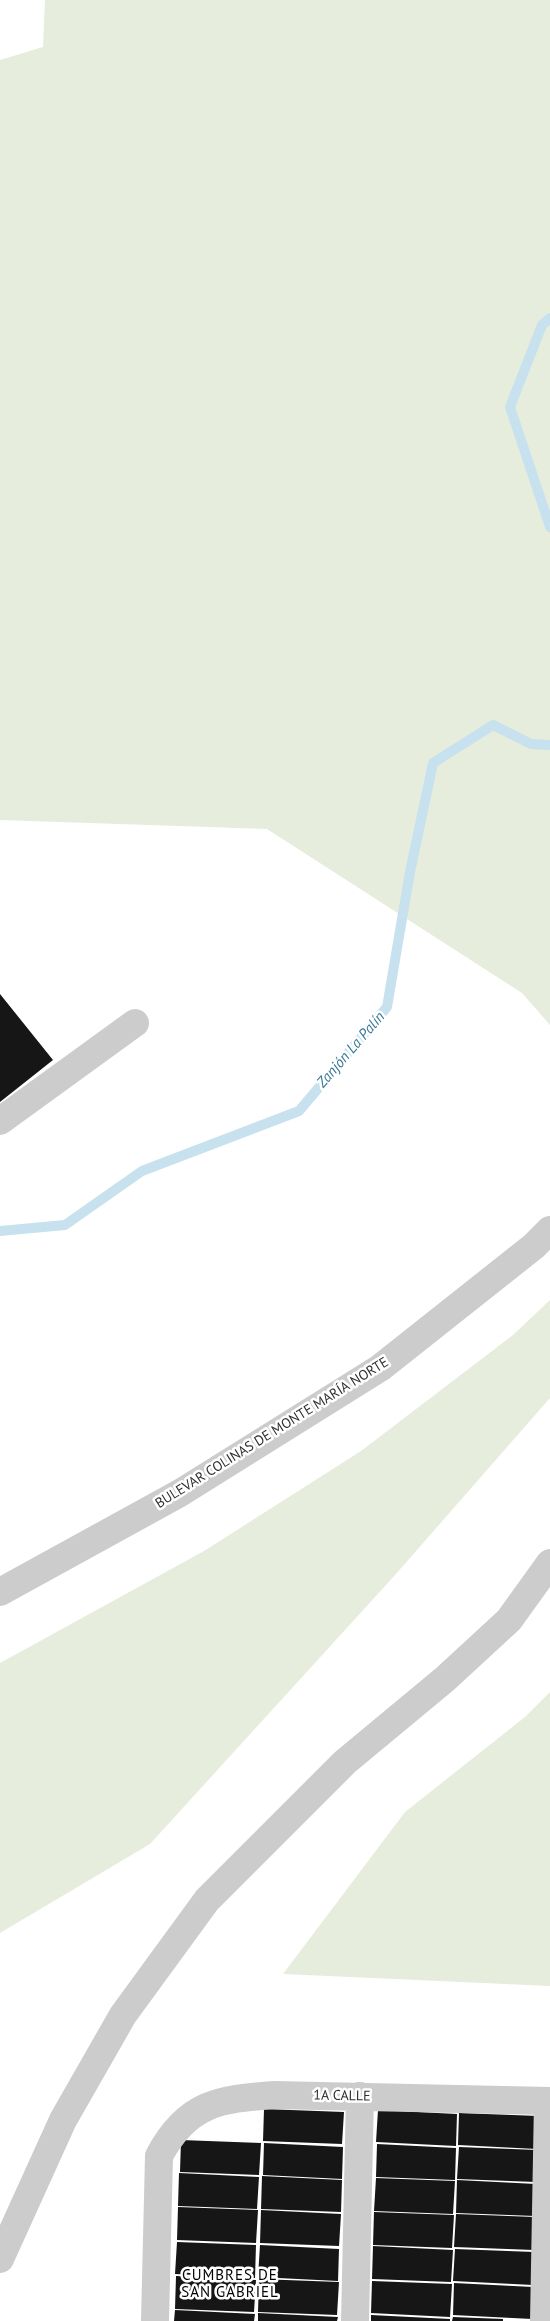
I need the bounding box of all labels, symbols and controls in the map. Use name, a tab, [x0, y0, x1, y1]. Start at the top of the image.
water label: Zanjón La Palín	[313, 1008, 389, 1092]
street label: BULEVAR COLINAS DE MONTE MARÍA NORTE	[152, 1354, 392, 1512]
street label: 1A CALLE	[313, 2087, 371, 2105]
district label: CUMBRES DE SAN GABRIEL	[180, 2267, 280, 2302]

